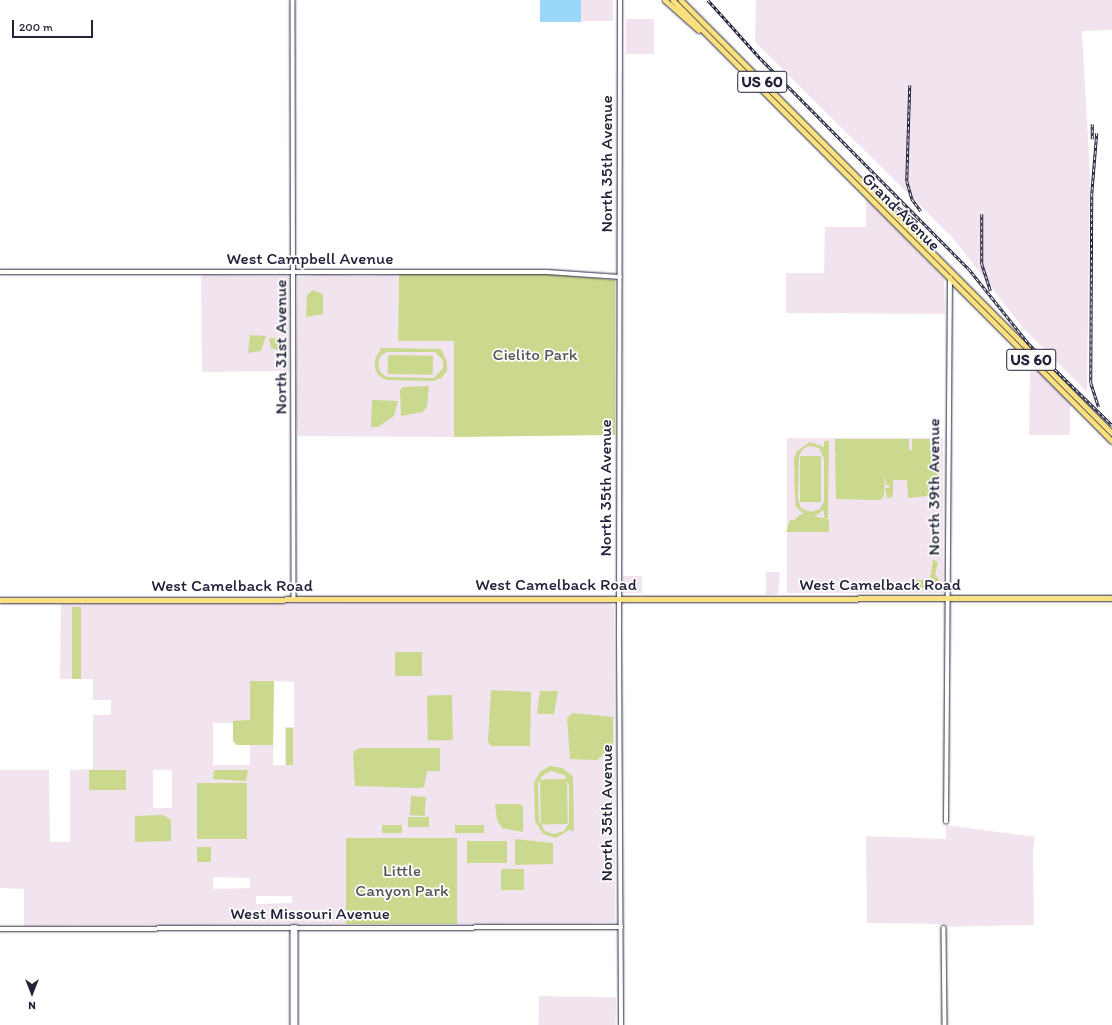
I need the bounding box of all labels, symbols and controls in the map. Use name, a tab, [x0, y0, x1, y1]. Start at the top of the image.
scale bar	[14, 12, 95, 38]
text: 200 m	[19, 20, 53, 34]
road number: US 60	[737, 68, 787, 96]
street label: North 35th Avenue	[597, 96, 617, 232]
street label: Grand Avenue	[858, 169, 944, 255]
street label: West Campbell Avenue	[227, 249, 393, 269]
street label: North 31st Avenue	[271, 280, 291, 414]
park label: Cielito Park	[493, 345, 577, 365]
road number: US 60	[1006, 346, 1056, 374]
street label: North 39th Avenue	[924, 419, 944, 555]
street label: North 35th Avenue	[596, 420, 616, 556]
street label: West Camelback Road	[475, 575, 637, 595]
street label: West Camelback Road	[799, 575, 961, 595]
street label: West Camelback Road	[151, 576, 313, 596]
street label: North 35th Avenue	[597, 745, 617, 881]
park label: Little Canyon Park	[356, 861, 448, 901]
street label: West Missouri Avenue	[231, 904, 389, 924]
north arrow	[12, 973, 52, 1013]
text: N	[28, 999, 36, 1012]

